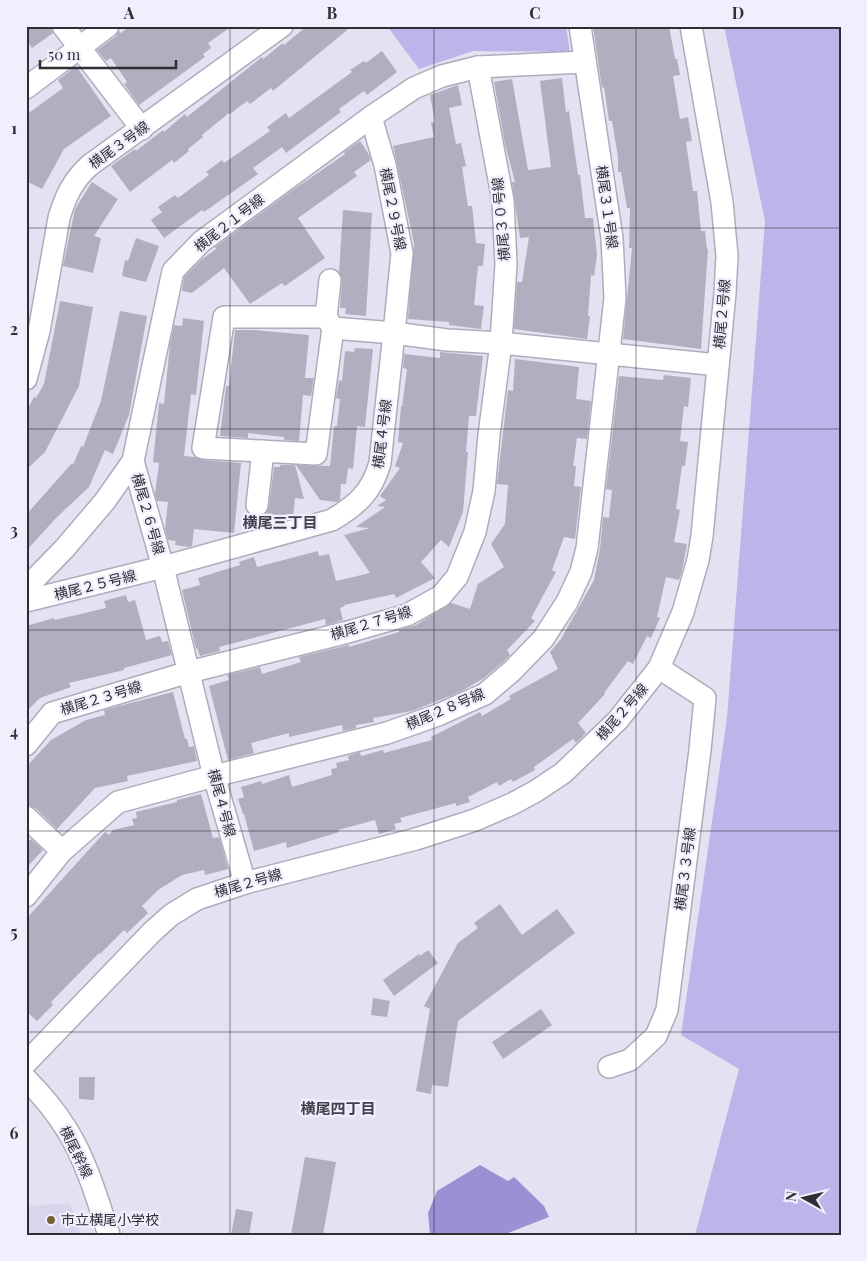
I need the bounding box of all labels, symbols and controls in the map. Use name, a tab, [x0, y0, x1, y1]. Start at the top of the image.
text: A	[123, 2, 135, 23]
text: B	[327, 2, 338, 23]
text: C	[529, 2, 541, 23]
text: D	[732, 2, 744, 23]
scale bar	[40, 38, 176, 70]
text: 50 m	[48, 44, 81, 64]
street label: 横尾３号線	[85, 116, 153, 173]
text: 1	[11, 117, 17, 138]
street label: 横尾３１号線	[592, 164, 623, 250]
street label: 横尾２９号線	[376, 166, 411, 252]
street label: 横尾３０号線	[487, 176, 514, 262]
street label: 横尾２１号線	[190, 189, 268, 256]
street label: 横尾２号線	[709, 278, 734, 350]
text: 2	[10, 318, 18, 339]
street label: 横尾４号線	[368, 398, 395, 470]
street label: 横尾２６号線	[128, 471, 169, 557]
district label: 横尾三丁目	[242, 512, 318, 532]
text: 3	[10, 519, 18, 540]
street label: 横尾２５号線	[52, 565, 138, 604]
street label: 横尾２７号線	[328, 601, 414, 644]
street label: 横尾２３号線	[58, 676, 144, 719]
street label: 横尾２号線	[591, 679, 652, 744]
street label: 横尾２８号線	[402, 683, 487, 734]
text: 4	[10, 720, 18, 741]
street label: 横尾４号線	[204, 767, 241, 839]
street label: 横尾３３号線	[670, 826, 699, 912]
street label: 横尾２号線	[212, 864, 284, 901]
text: 5	[10, 921, 18, 942]
district label: 横尾四丁目	[300, 1098, 376, 1118]
text: 6	[10, 1122, 19, 1143]
street label: 横尾幹線	[56, 1122, 97, 1181]
north arrow	[780, 1174, 830, 1224]
text: N	[781, 1190, 801, 1202]
place label: 市立横尾小学校	[61, 1210, 159, 1229]
marker: 市立横尾小学校	[45, 1214, 57, 1226]

